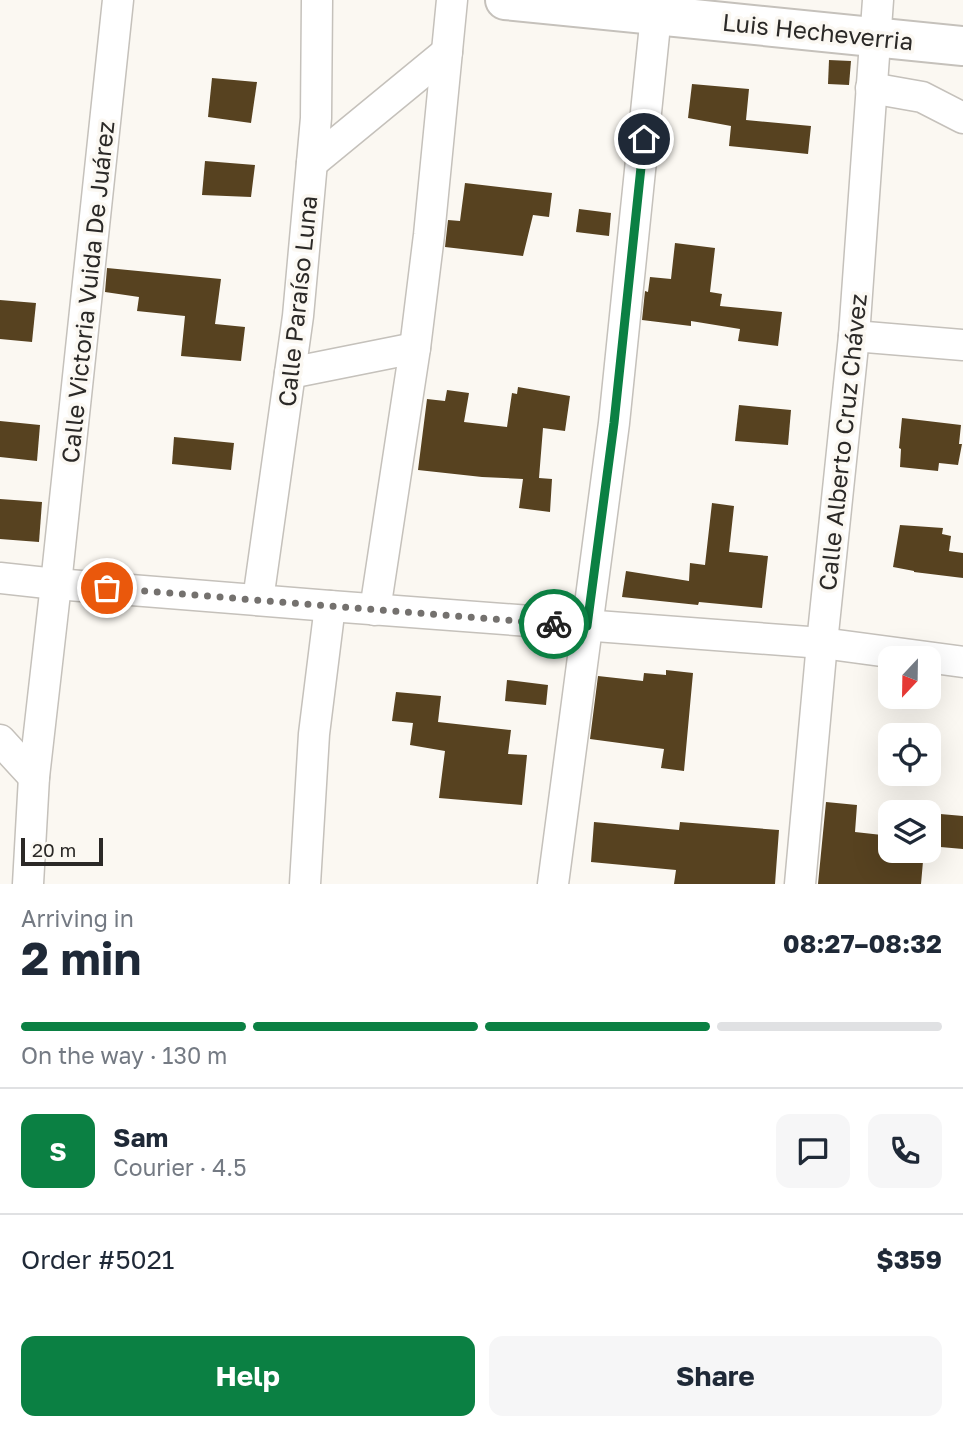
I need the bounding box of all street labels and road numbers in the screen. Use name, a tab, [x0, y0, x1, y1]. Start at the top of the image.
street label: Luis Hecheverria	[721, 7, 915, 55]
street label: Calle Victoria Vuida De Juárez	[55, 120, 119, 464]
street label: Calle Paraíso Luna	[271, 194, 323, 408]
street label: Calle Alberto Cruz Chávez	[812, 292, 872, 592]

